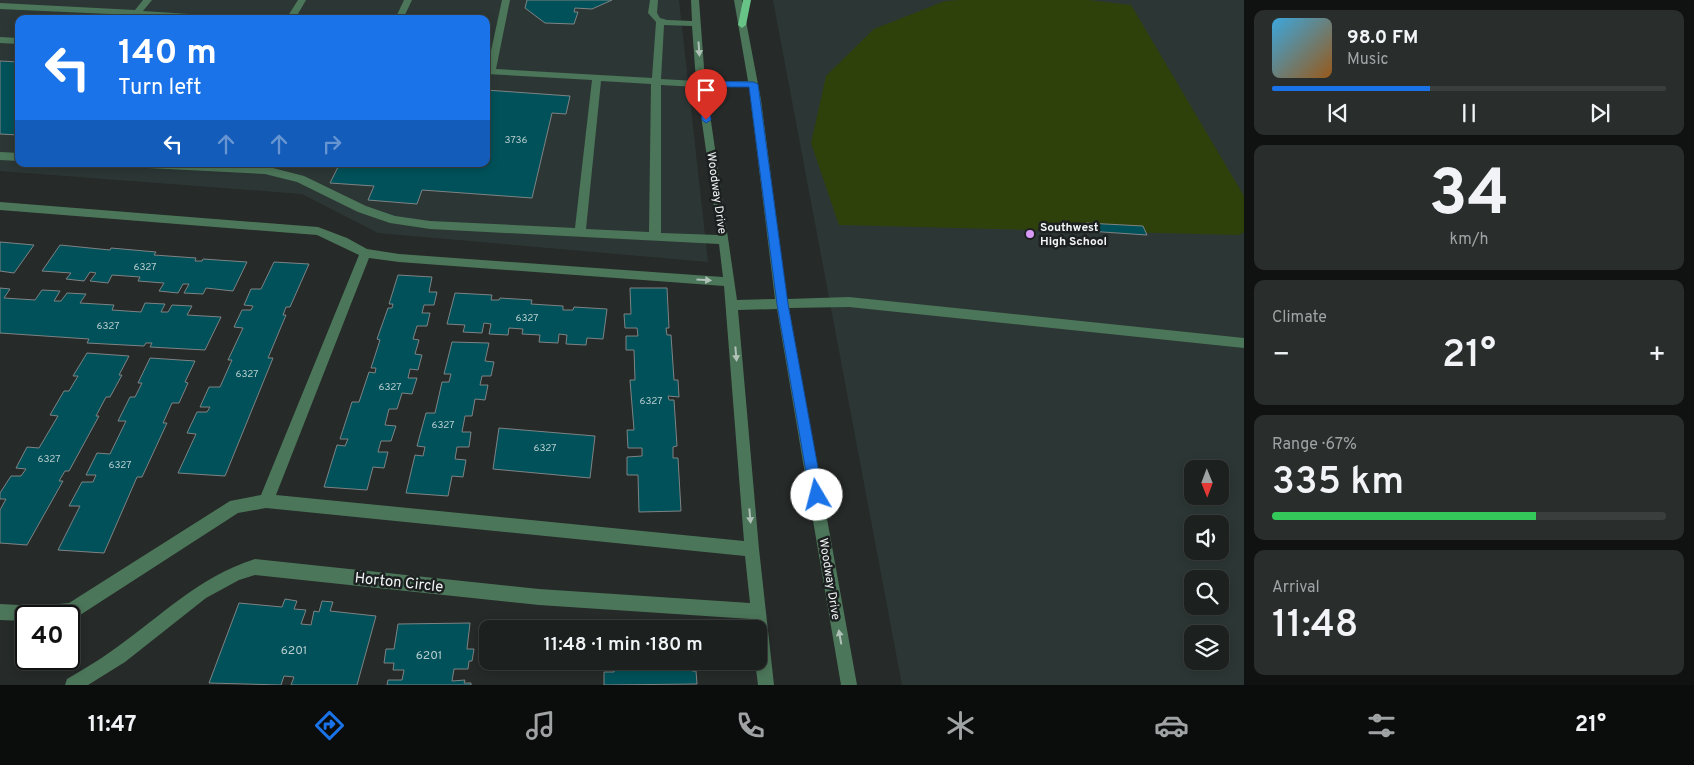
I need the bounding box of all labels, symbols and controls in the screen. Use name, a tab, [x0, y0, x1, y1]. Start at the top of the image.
text: 98.0 FM	[1347, 26, 1418, 50]
text: 140 m	[118, 32, 217, 76]
icon: left	[35, 35, 100, 100]
one-way arrow	[695, 41, 703, 57]
text: Music	[1347, 50, 1388, 70]
pin	[685, 69, 727, 120]
text: Turn left	[118, 75, 201, 102]
icon: arrive	[692, 76, 720, 104]
icon: previous	[1324, 99, 1352, 127]
icon: pause	[1455, 99, 1483, 127]
icon: next	[1586, 99, 1614, 127]
icon: left	[159, 130, 187, 158]
icon: ahead	[212, 130, 240, 158]
icon: ahead	[265, 130, 293, 158]
icon: right	[318, 130, 346, 158]
house number: 3736	[505, 134, 528, 147]
street label: Woodway Drive	[702, 151, 730, 235]
text: 34	[1429, 156, 1509, 238]
place label: Southwest High School	[1040, 220, 1107, 250]
marker: Southwest High School	[1024, 228, 1036, 240]
text: km/h	[1450, 230, 1488, 250]
house number: 6327	[133, 261, 157, 274]
one-way arrow	[696, 276, 712, 284]
text: Climate	[1272, 308, 1327, 328]
house number: 6327	[515, 312, 539, 325]
house number: 6327	[96, 320, 120, 333]
text: 21°	[1442, 332, 1496, 381]
text: −	[1272, 338, 1290, 374]
text: +	[1648, 338, 1666, 374]
one-way arrow	[732, 346, 740, 362]
house number: 6327	[235, 368, 259, 381]
house number: 6327	[378, 381, 402, 394]
house number: 6327	[639, 395, 663, 408]
house number: 6327	[431, 419, 455, 432]
text: Range · 67%	[1272, 435, 1357, 455]
house number: 6327	[533, 442, 557, 455]
house number: 6327	[37, 453, 61, 466]
house number: 6327	[108, 459, 132, 472]
text: 335 km	[1272, 459, 1404, 508]
north arrow	[1184, 460, 1229, 505]
map controls	[1184, 460, 1229, 670]
position arrow	[790, 468, 842, 520]
one-way arrow	[746, 508, 754, 524]
button: sound	[1184, 515, 1229, 560]
street label: Woodway Drive	[815, 537, 843, 621]
street label: Horton Circle	[354, 569, 444, 598]
button: search	[1184, 570, 1229, 615]
text: Arrival	[1272, 578, 1320, 598]
text: 11:48	[1272, 602, 1359, 651]
speed limit sign: 40	[15, 605, 80, 670]
button: layers	[1184, 625, 1229, 670]
one-way arrow	[836, 629, 844, 645]
text: 11:48 · 1 min · 180 m	[543, 633, 703, 657]
house number: 6201	[281, 643, 307, 659]
house number: 6201	[416, 648, 442, 664]
icon: directions	[312, 708, 347, 743]
icon: music	[523, 708, 558, 743]
icon: phone	[733, 708, 768, 743]
icon: climate	[943, 708, 978, 743]
icon: car	[1154, 708, 1189, 743]
icon: filters	[1364, 708, 1399, 743]
text: 11:47	[88, 712, 137, 739]
text: 21°	[1575, 712, 1606, 739]

